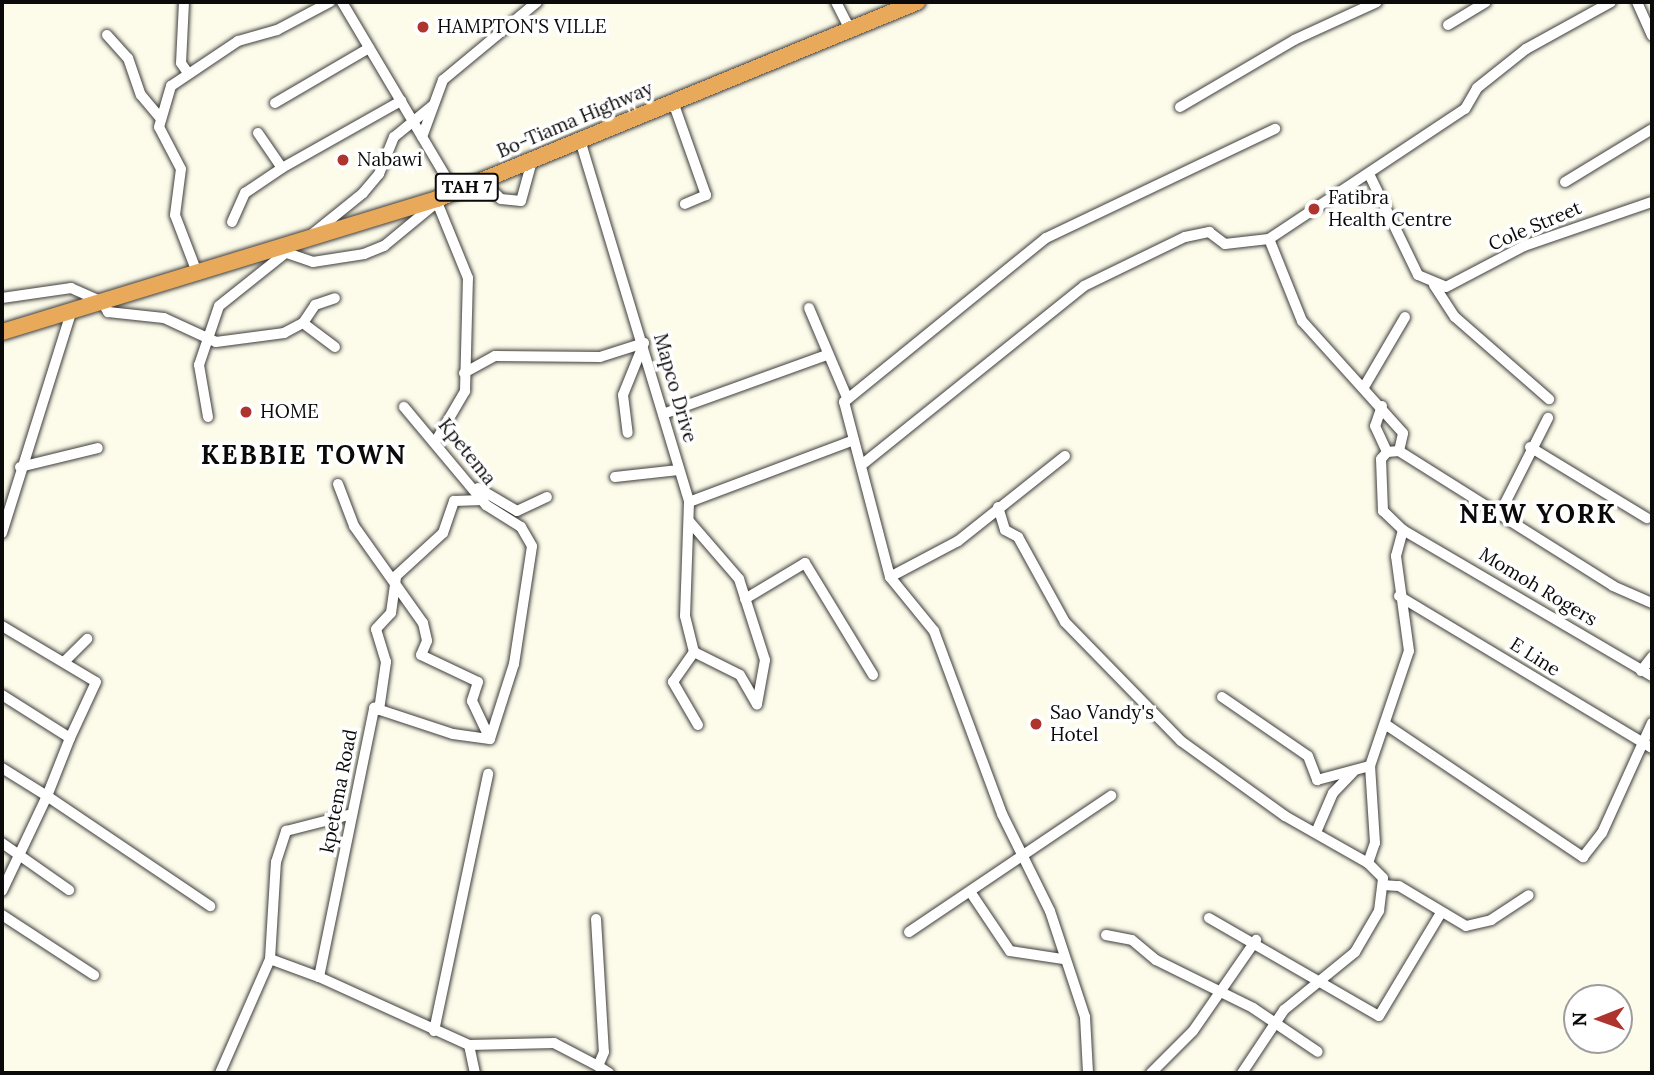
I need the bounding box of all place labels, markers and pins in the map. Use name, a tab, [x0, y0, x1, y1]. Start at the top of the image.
place label: HAMPTON'S VILLE	[437, 16, 606, 38]
marker: HAMPTON'S VILLE	[415, 19, 431, 35]
place label: Nabawi	[357, 149, 422, 171]
marker: Nabawi	[335, 152, 351, 168]
place label: Fatibra Health Centre	[1328, 187, 1452, 231]
marker: Fatibra Health Centre	[1306, 201, 1322, 217]
place label: HOME	[260, 401, 319, 423]
marker: HOME	[238, 404, 254, 420]
place label: Sao Vandy's Hotel	[1050, 702, 1154, 746]
marker: Sao Vandy's Hotel	[1028, 716, 1044, 732]

